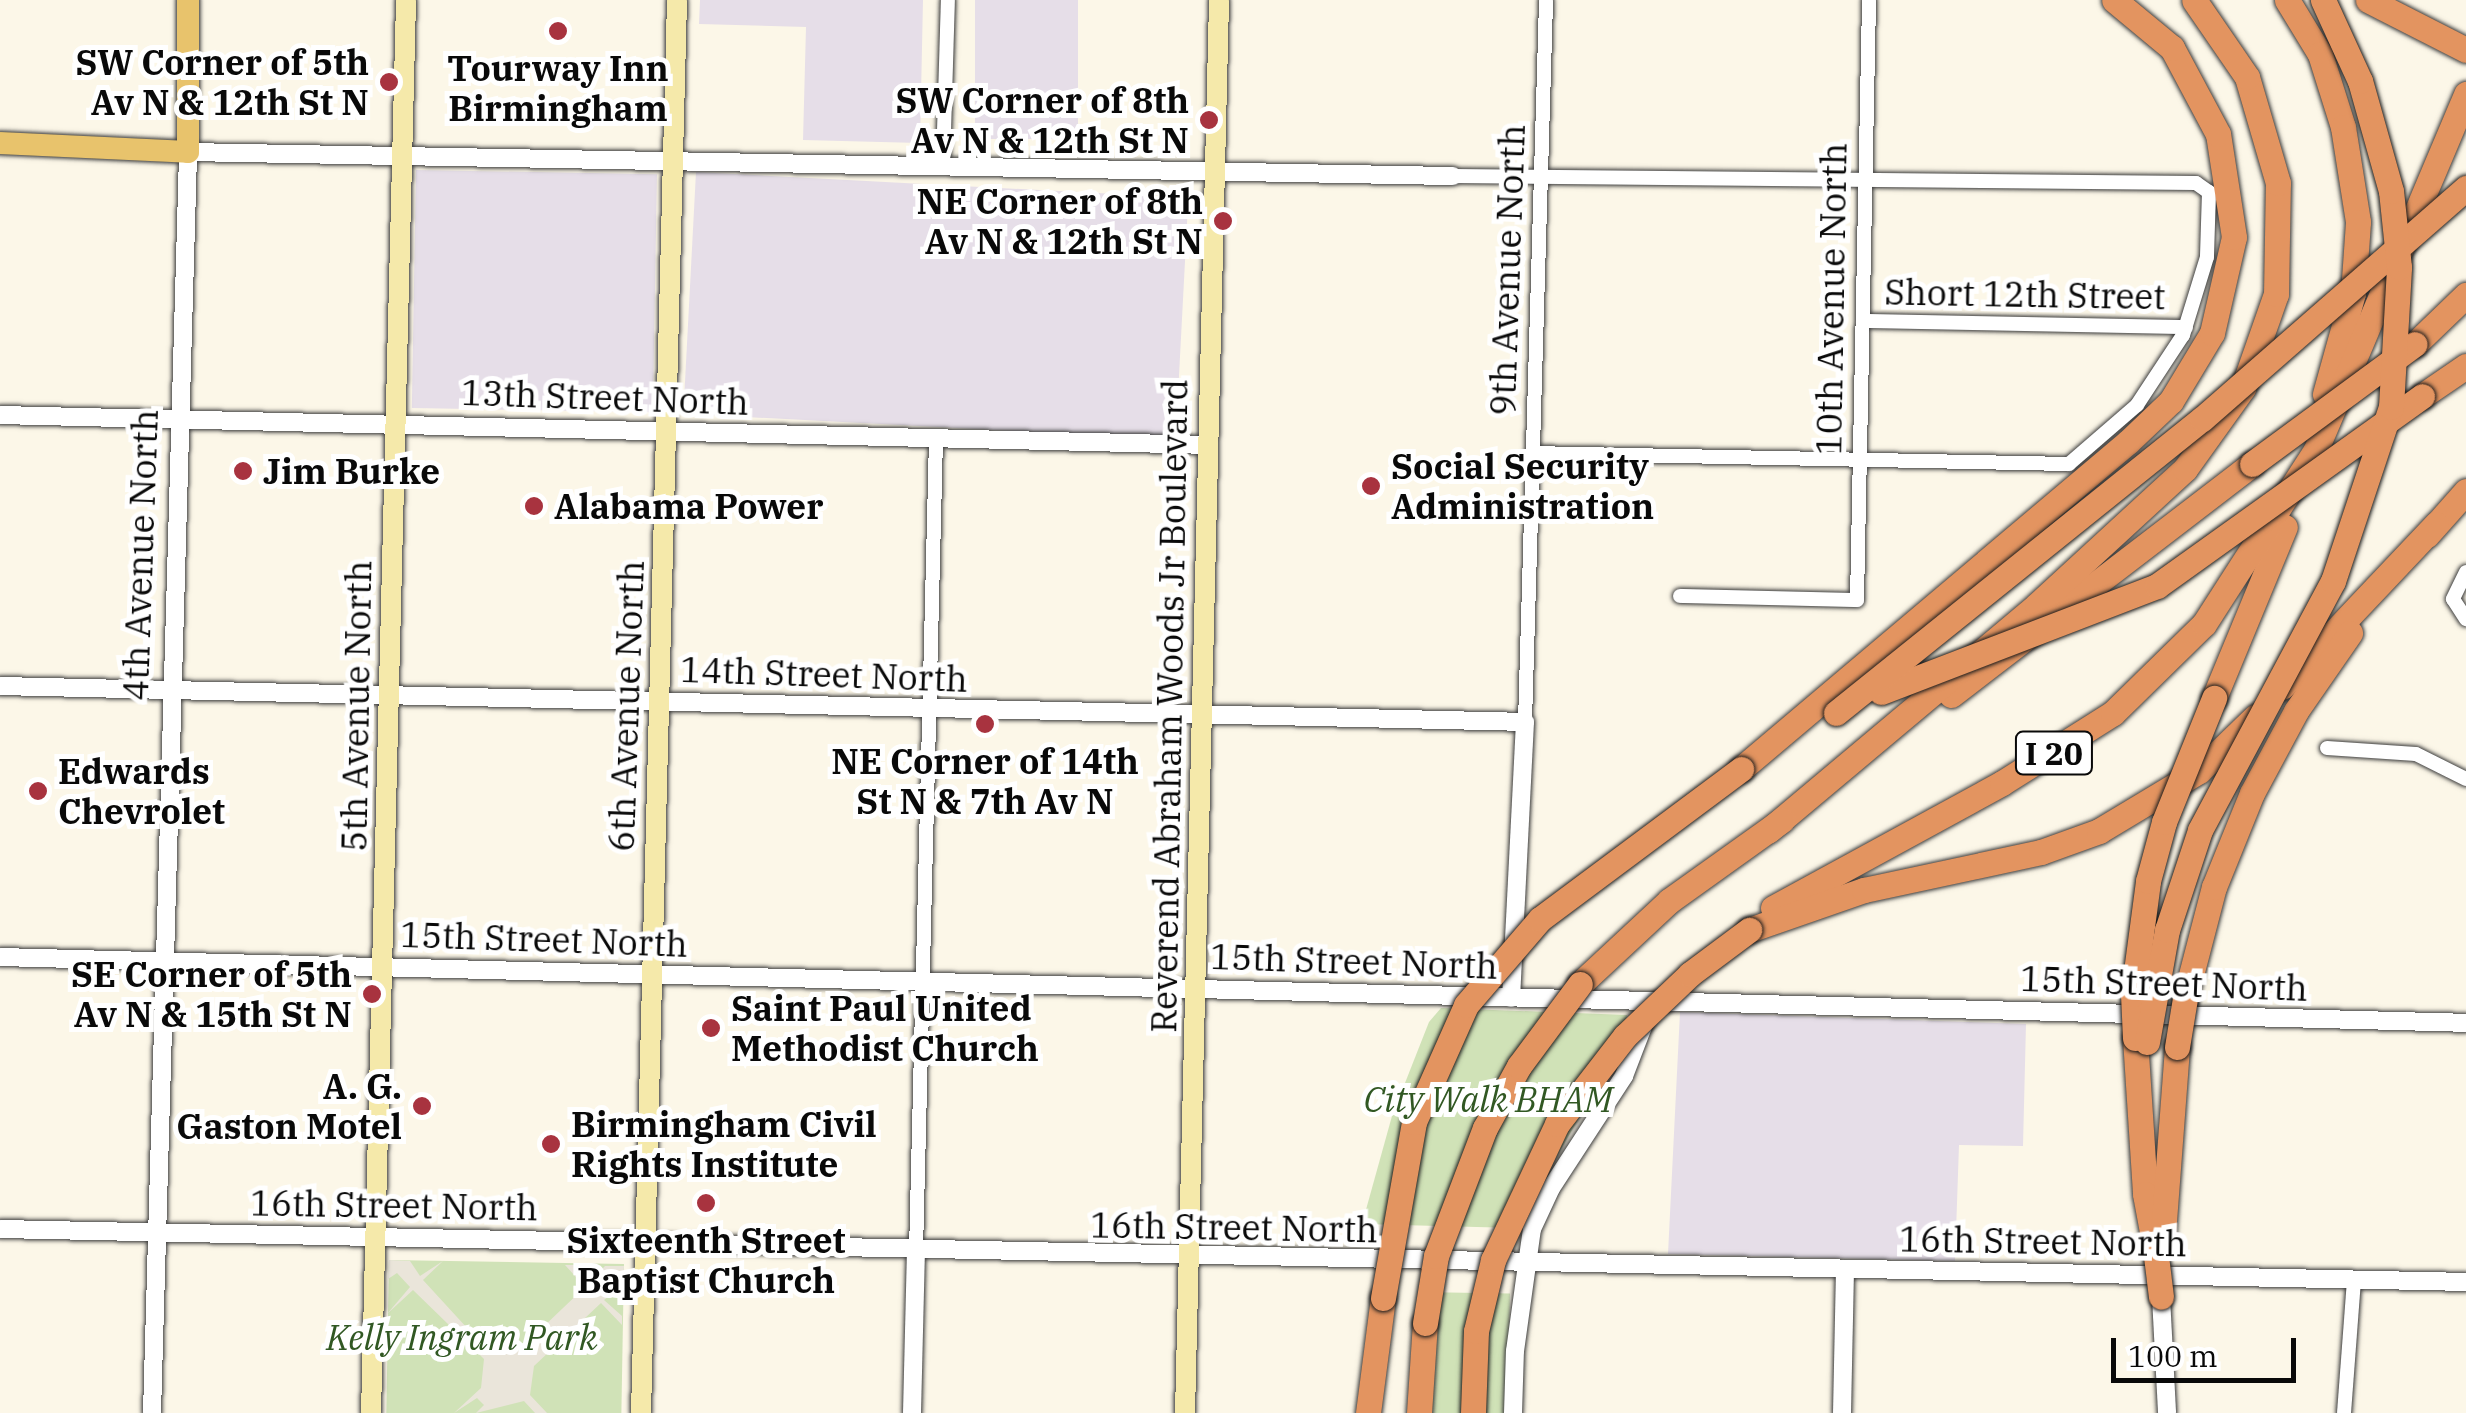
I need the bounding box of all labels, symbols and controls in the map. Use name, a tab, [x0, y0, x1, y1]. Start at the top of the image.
marker: Tourway Inn Birmingham	[547, 20, 569, 42]
place label: SW Corner of 5th Av N & 12th St N	[75, 41, 369, 123]
place label: Tourway Inn Birmingham	[447, 47, 669, 129]
marker: SW Corner of 5th Av N & 12th St N	[378, 71, 400, 93]
place label: SW Corner of 8th Av N & 12th St N	[895, 79, 1189, 161]
marker: SW Corner of 8th Av N & 12th St N	[1198, 109, 1220, 131]
street label: 9th Avenue North	[1481, 124, 1533, 416]
street label: 10th Avenue North	[1807, 143, 1855, 455]
place label: NE Corner of 8th Av N & 12th St N	[916, 180, 1203, 262]
marker: NE Corner of 8th Av N & 12th St N	[1212, 210, 1234, 232]
street label: Short 12th Street	[1884, 271, 2166, 317]
street label: 13th Street North	[461, 371, 749, 423]
street label: Reverend Abraham Woods Jr Boulevard	[1142, 379, 1196, 1033]
street label: 4th Avenue North	[114, 409, 166, 701]
place label: Social Security Administration	[1391, 445, 1654, 527]
place label: Jim Burke	[263, 450, 440, 492]
marker: Jim Burke	[232, 460, 254, 482]
marker: Social Security Administration	[1360, 475, 1382, 497]
place label: Alabama Power	[554, 485, 823, 527]
marker: Alabama Power	[523, 495, 545, 517]
street label: 5th Avenue North	[332, 560, 380, 852]
street label: 6th Avenue North	[600, 560, 652, 852]
street label: 14th Street North	[680, 648, 968, 700]
marker: NE Corner of 14th St N & 7th Av N	[974, 713, 996, 735]
road number: I 20	[2014, 726, 2094, 780]
place label: NE Corner of 14th St N & 7th Av N	[831, 740, 1139, 822]
place label: Edwards Chevrolet	[58, 750, 225, 832]
marker: Edwards Chevrolet	[27, 780, 49, 802]
street label: 15th Street North	[400, 913, 688, 965]
street label: 15th Street North	[1210, 935, 1498, 987]
place label: SE Corner of 5th Av N & 15th St N	[71, 953, 352, 1035]
street label: 15th Street North	[2020, 957, 2308, 1009]
marker: SE Corner of 5th Av N & 15th St N	[361, 983, 383, 1005]
place label: Saint Paul United Methodist Church	[731, 987, 1039, 1069]
marker: Saint Paul United Methodist Church	[700, 1017, 722, 1039]
place label: A. G. Gaston Motel	[176, 1065, 402, 1147]
park label: City Walk BHAM	[1363, 1078, 1613, 1120]
marker: A. G. Gaston Motel	[411, 1095, 433, 1117]
place label: Birmingham Civil Rights Institute	[571, 1103, 877, 1185]
marker: Birmingham Civil Rights Institute	[540, 1133, 562, 1155]
street label: 16th Street North	[250, 1181, 538, 1229]
marker: Sixteenth Street Baptist Church	[695, 1192, 717, 1214]
street label: 16th Street North	[1090, 1203, 1378, 1251]
street label: 16th Street North	[1899, 1217, 2187, 1265]
place label: Sixteenth Street Baptist Church	[566, 1219, 846, 1301]
park label: Kelly Ingram Park	[326, 1316, 598, 1358]
scale bar	[2116, 1318, 2301, 1380]
text: 100 m	[2128, 1336, 2218, 1375]

